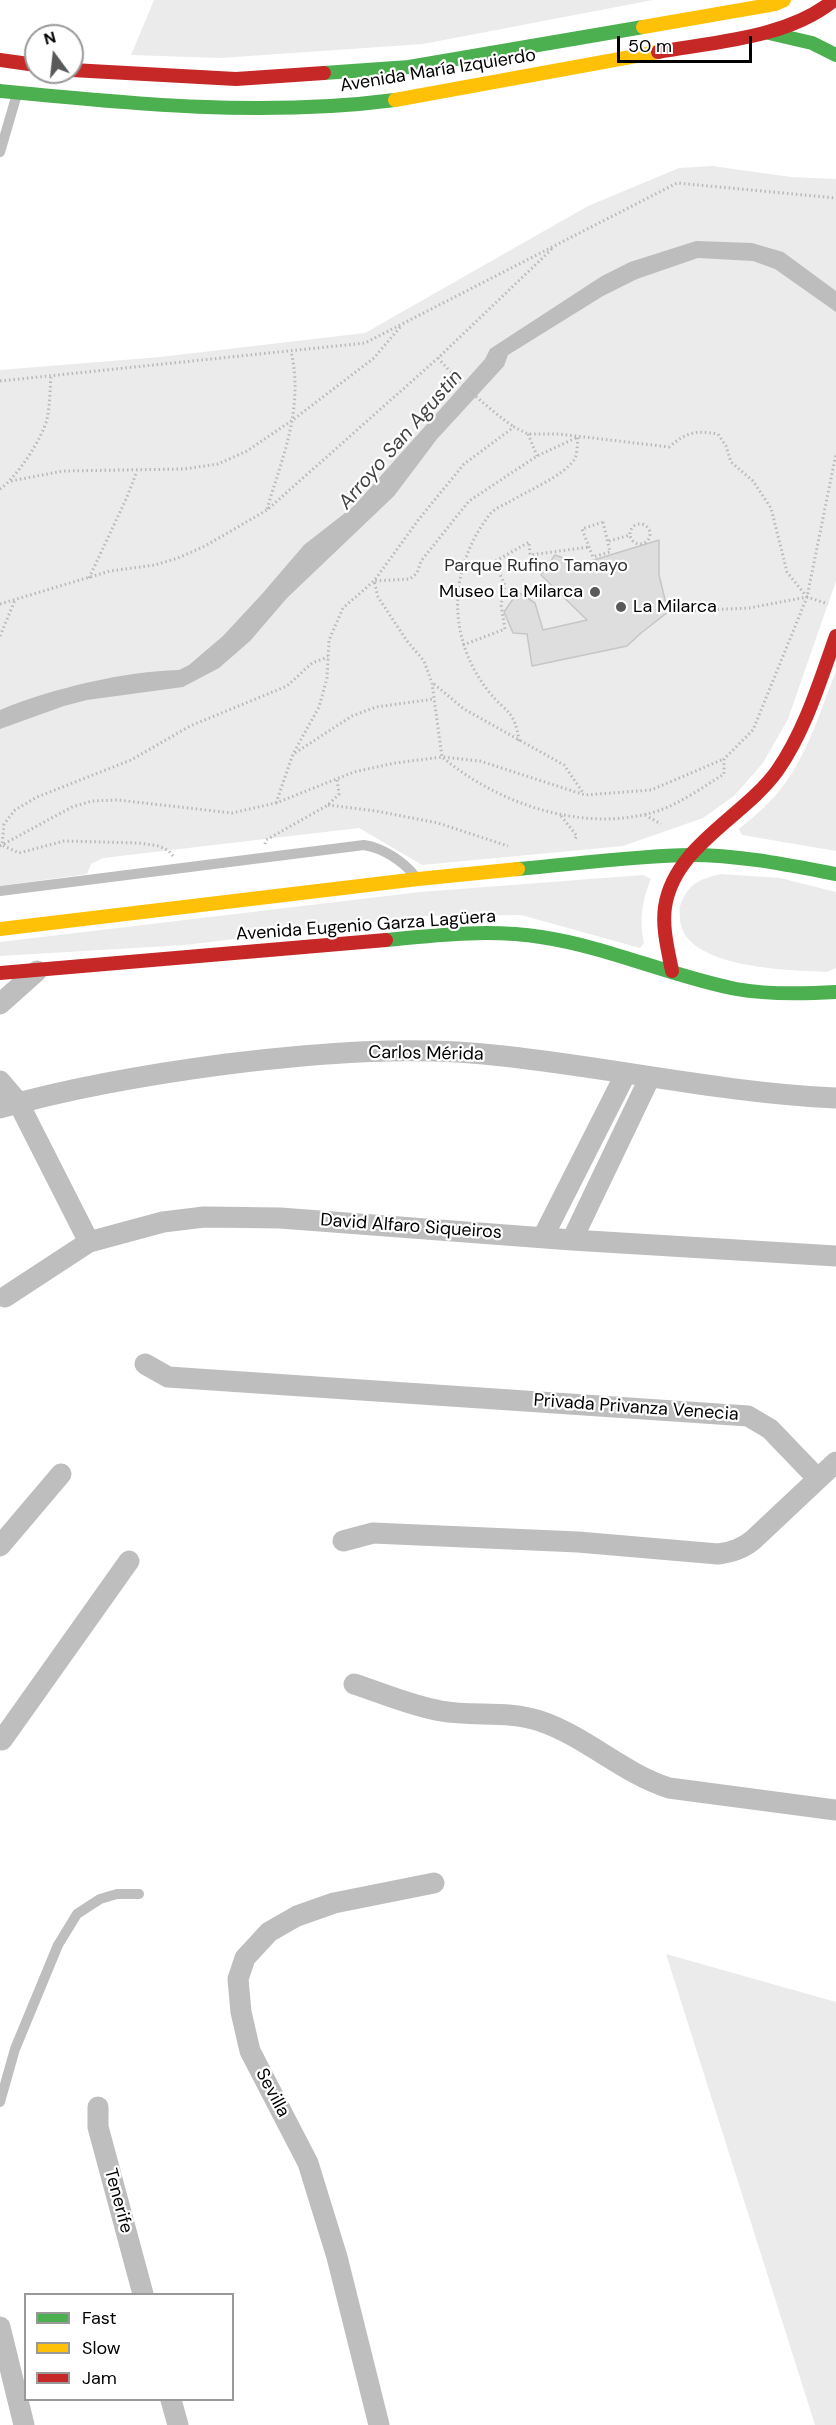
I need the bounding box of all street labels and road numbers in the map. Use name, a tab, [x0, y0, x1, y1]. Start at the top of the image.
street label: Avenida María Izquierdo	[339, 45, 537, 97]
street label: Avenida Eugenio Garza Lagüera	[235, 906, 497, 946]
street label: Carlos Mérida	[368, 1042, 484, 1066]
street label: David Alfaro Siqueiros	[319, 1210, 503, 1244]
street label: Privada Privanza Venecia	[533, 1390, 739, 1426]
street label: Sevilla	[250, 2065, 294, 2121]
street label: Tenerife	[99, 2166, 137, 2236]

